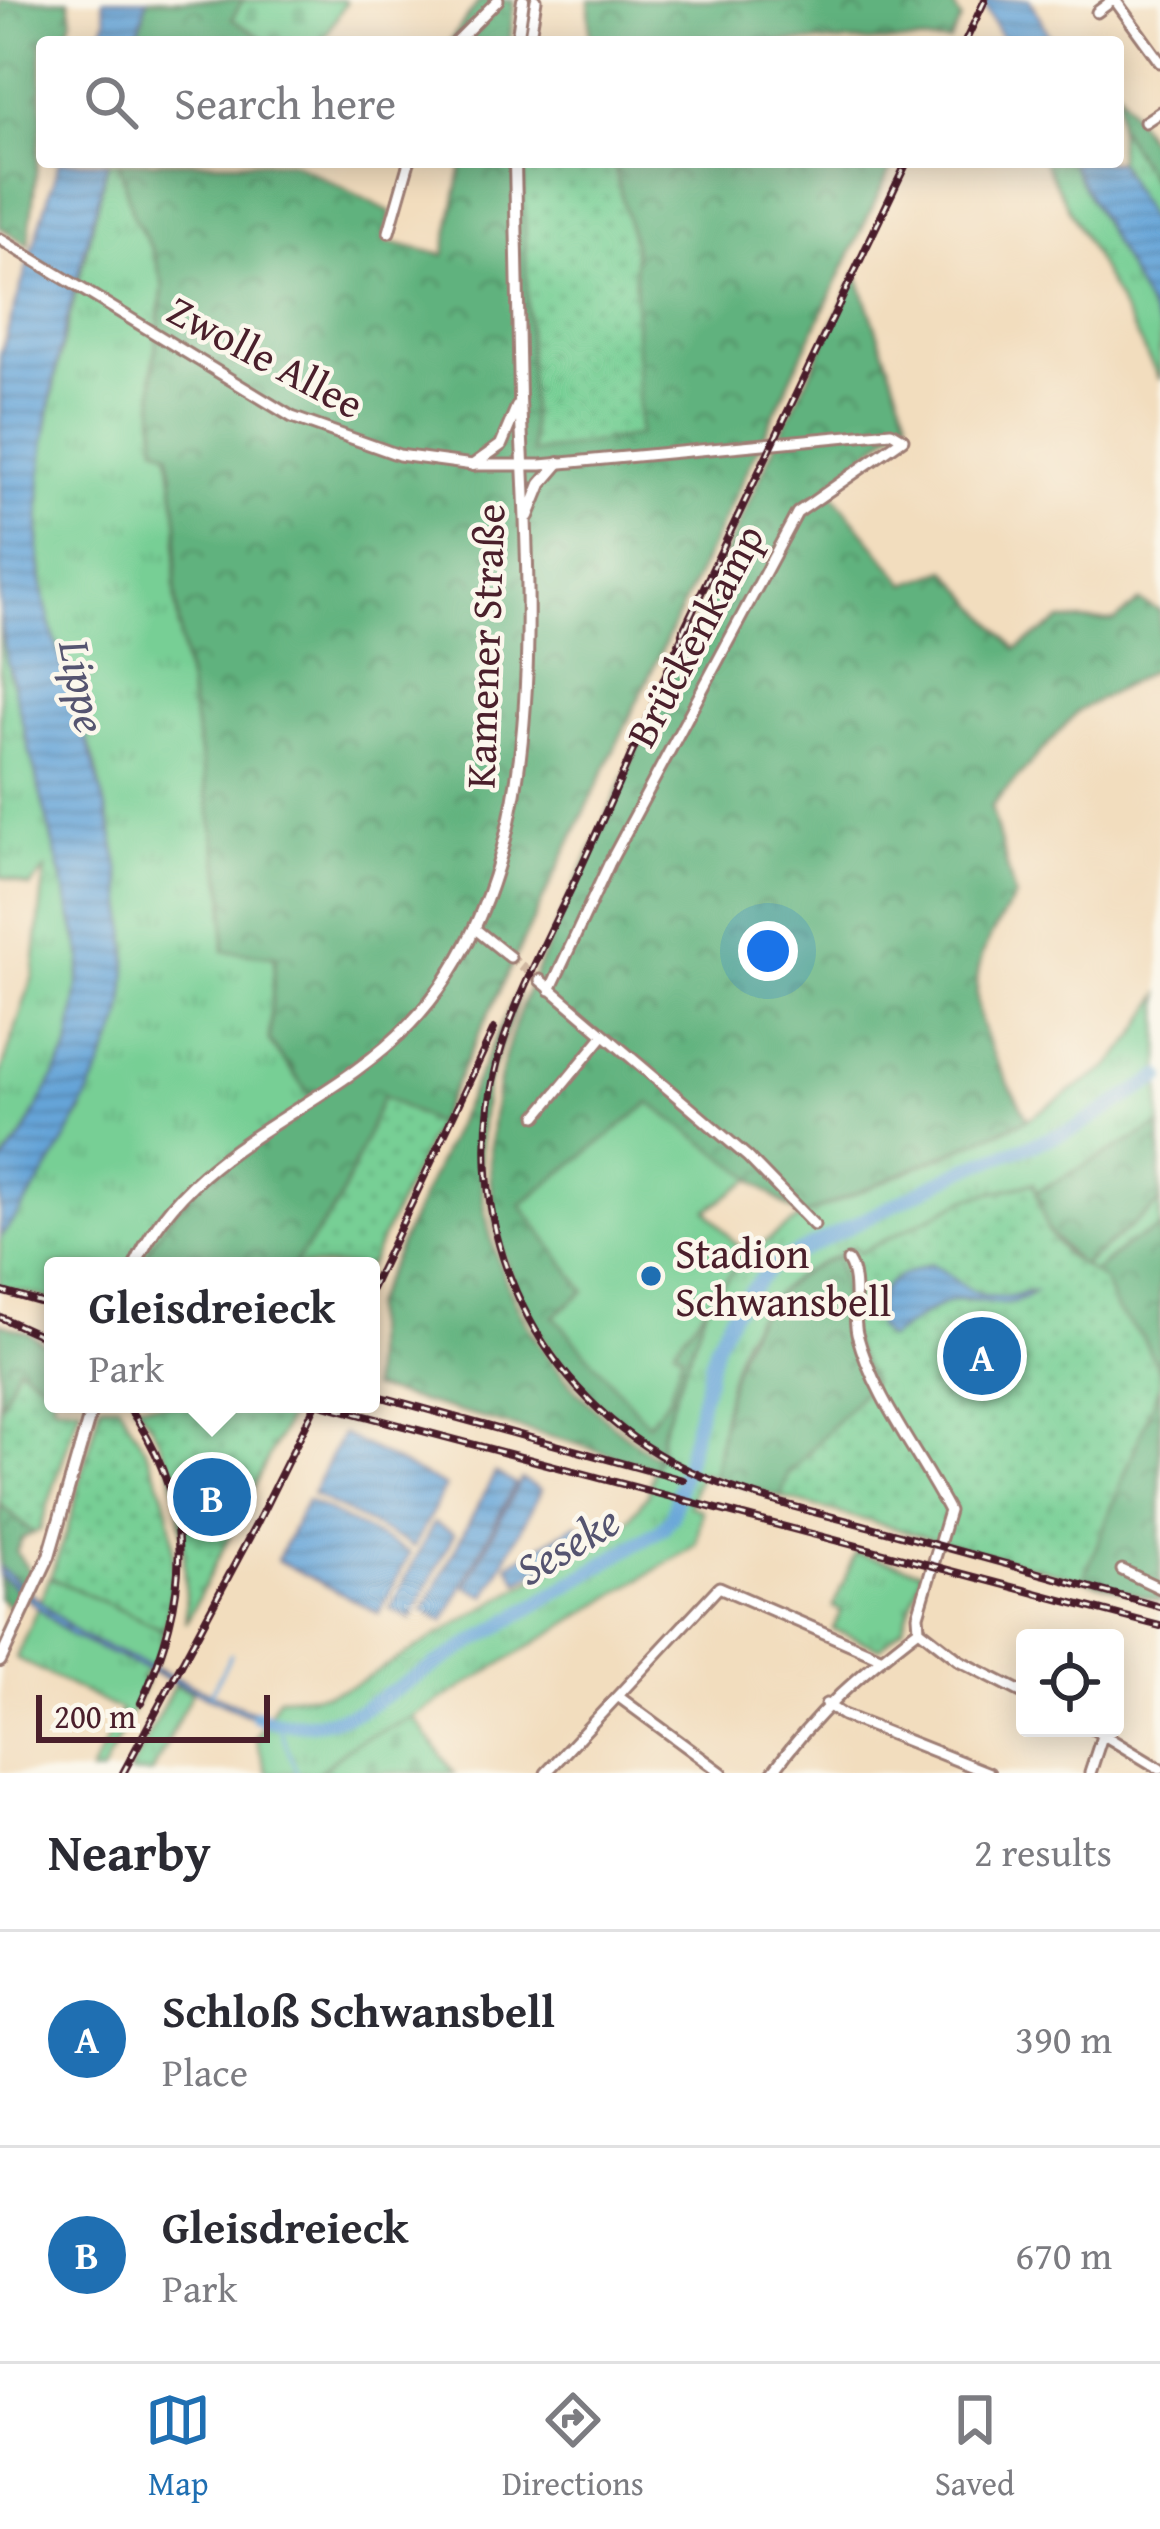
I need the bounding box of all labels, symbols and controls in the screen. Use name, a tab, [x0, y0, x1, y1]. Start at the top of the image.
search box	[36, 36, 1124, 168]
icon: search	[78, 69, 144, 135]
text: Search here	[174, 70, 396, 135]
street label: Zwolle Allee	[157, 279, 375, 433]
street label: Kamener Straße	[449, 503, 519, 789]
street label: Brückenkamp	[610, 513, 778, 757]
water label: Lippe	[43, 633, 125, 738]
your location	[738, 921, 798, 981]
place label: Stadion Schwansbell	[675, 1222, 891, 1331]
popup	[44, 1257, 380, 1413]
marker: Stadion Schwansbell	[638, 1263, 664, 1289]
text: Gleisdreieck	[89, 1274, 335, 1339]
pin: A	[943, 1311, 1021, 1401]
text: Park	[89, 1339, 164, 1396]
pin: B	[173, 1452, 251, 1542]
water label: Seseke	[503, 1488, 631, 1600]
map controls	[1016, 1629, 1124, 1737]
button: locate	[1016, 1629, 1124, 1737]
scale bar	[36, 1689, 270, 1742]
text: 200 m	[54, 1692, 136, 1740]
text: Nearby	[48, 1814, 211, 1889]
text: 2 results	[974, 1823, 1112, 1880]
text: Schloß Schwansbell	[162, 1978, 555, 2043]
text: A	[75, 2010, 99, 2067]
text: 390 m	[1015, 2010, 1112, 2067]
text: Place	[162, 2043, 248, 2100]
text: Gleisdreieck	[162, 2194, 408, 2259]
text: B	[75, 2226, 99, 2283]
text: 670 m	[1015, 2226, 1112, 2283]
text: Park	[162, 2259, 237, 2316]
tab: Map	[145, 2387, 211, 2507]
tab: Directions	[502, 2387, 644, 2507]
tab: Saved	[935, 2387, 1015, 2507]

